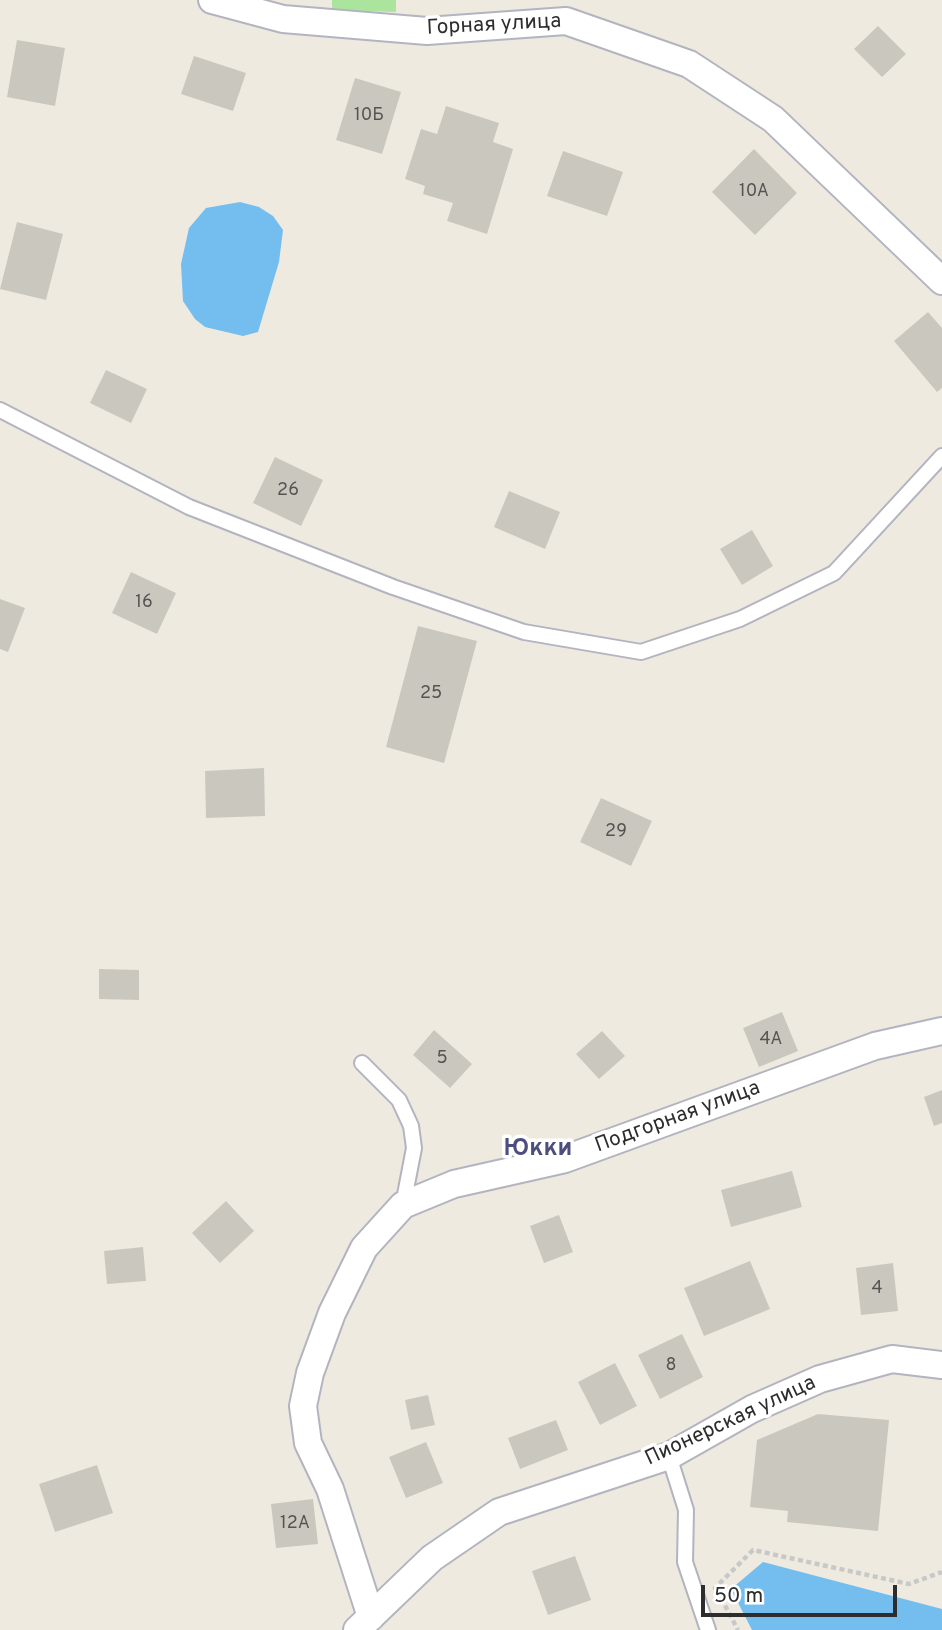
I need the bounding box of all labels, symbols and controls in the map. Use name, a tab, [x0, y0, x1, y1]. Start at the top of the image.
street label: Горная улица	[426, 10, 562, 42]
house number: 10Б	[354, 105, 384, 127]
house number: 10А	[739, 181, 769, 203]
house number: 26	[277, 480, 299, 502]
house number: 16	[135, 592, 153, 614]
house number: 25	[420, 683, 442, 705]
house number: 29	[605, 821, 627, 843]
house number: 4А	[759, 1029, 783, 1051]
house number: 5	[436, 1048, 448, 1070]
street label: Подгорная улица	[592, 1076, 764, 1160]
district label: Юкки	[504, 1136, 572, 1164]
house number: 4	[871, 1278, 883, 1300]
house number: 8	[666, 1355, 676, 1377]
street label: Пионерская улица	[642, 1371, 820, 1473]
house number: 12А	[280, 1513, 310, 1535]
scale bar	[704, 1570, 900, 1614]
text: 50 m	[714, 1583, 763, 1610]

